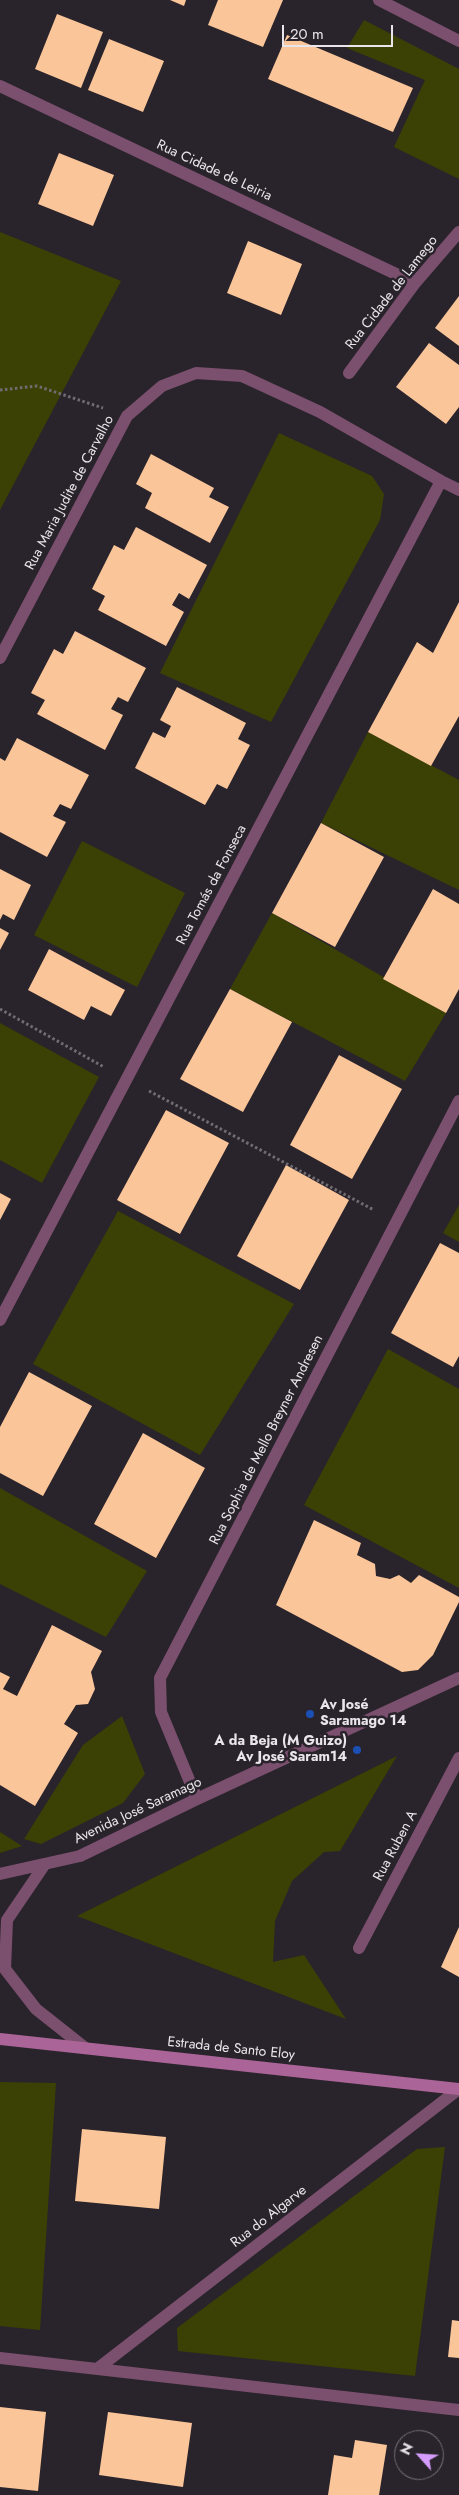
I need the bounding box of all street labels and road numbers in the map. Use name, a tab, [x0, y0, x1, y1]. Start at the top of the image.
street label: Rua Cidade de Leiria	[154, 137, 274, 205]
street label: Rua Cidade de Lamego	[342, 233, 442, 353]
street label: Rua Maria Judite de Carvalho	[22, 413, 118, 573]
street label: Rua Tomás da Fonseca	[173, 822, 251, 948]
street label: Rua Sophia de Mello Breyner Andresen	[207, 1332, 327, 1548]
street label: Avenida José Saramago	[72, 1774, 204, 1848]
street label: Rua Ruben A	[370, 1808, 422, 1884]
street label: Estrada de Santo Eloy	[166, 2034, 296, 2064]
street label: Rua do Algarve	[228, 2182, 310, 2252]

